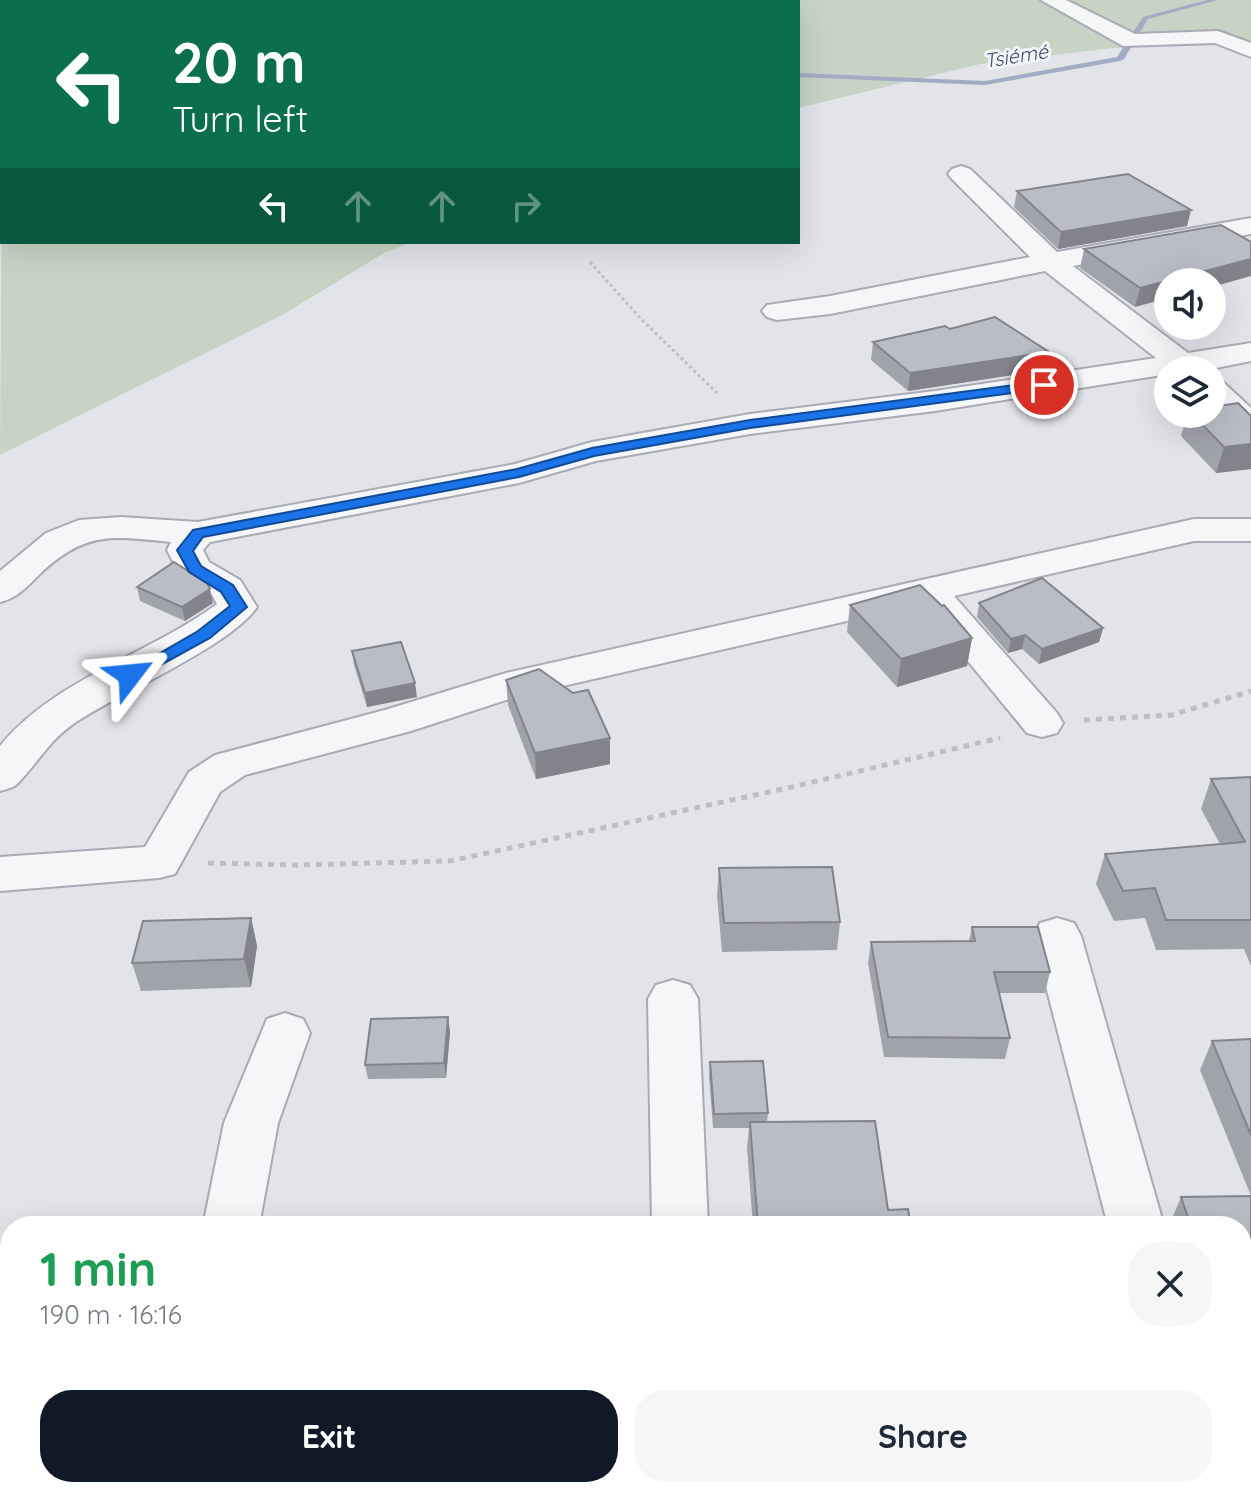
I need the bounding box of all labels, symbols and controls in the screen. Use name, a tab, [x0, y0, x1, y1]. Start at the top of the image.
text: 20 m	[172, 27, 306, 97]
icon: left	[40, 32, 144, 136]
water label: Tsiémé	[982, 38, 1050, 73]
text: Turn left	[172, 96, 308, 141]
icon: left	[252, 184, 296, 228]
icon: ahead	[336, 184, 380, 228]
icon: ahead	[420, 184, 464, 228]
icon: right	[504, 184, 548, 228]
map controls	[1154, 268, 1226, 428]
button: sound	[1154, 268, 1226, 340]
pin	[1010, 351, 1078, 419]
button: layers	[1154, 356, 1226, 428]
icon: arrive	[1022, 363, 1066, 407]
position arrow	[88, 633, 172, 717]
text: 1 min	[40, 1238, 156, 1298]
button: close	[1128, 1242, 1212, 1326]
text: 190 m · 16:16	[40, 1298, 182, 1331]
button: Exit	[40, 1390, 618, 1482]
button: Share	[634, 1390, 1212, 1482]

